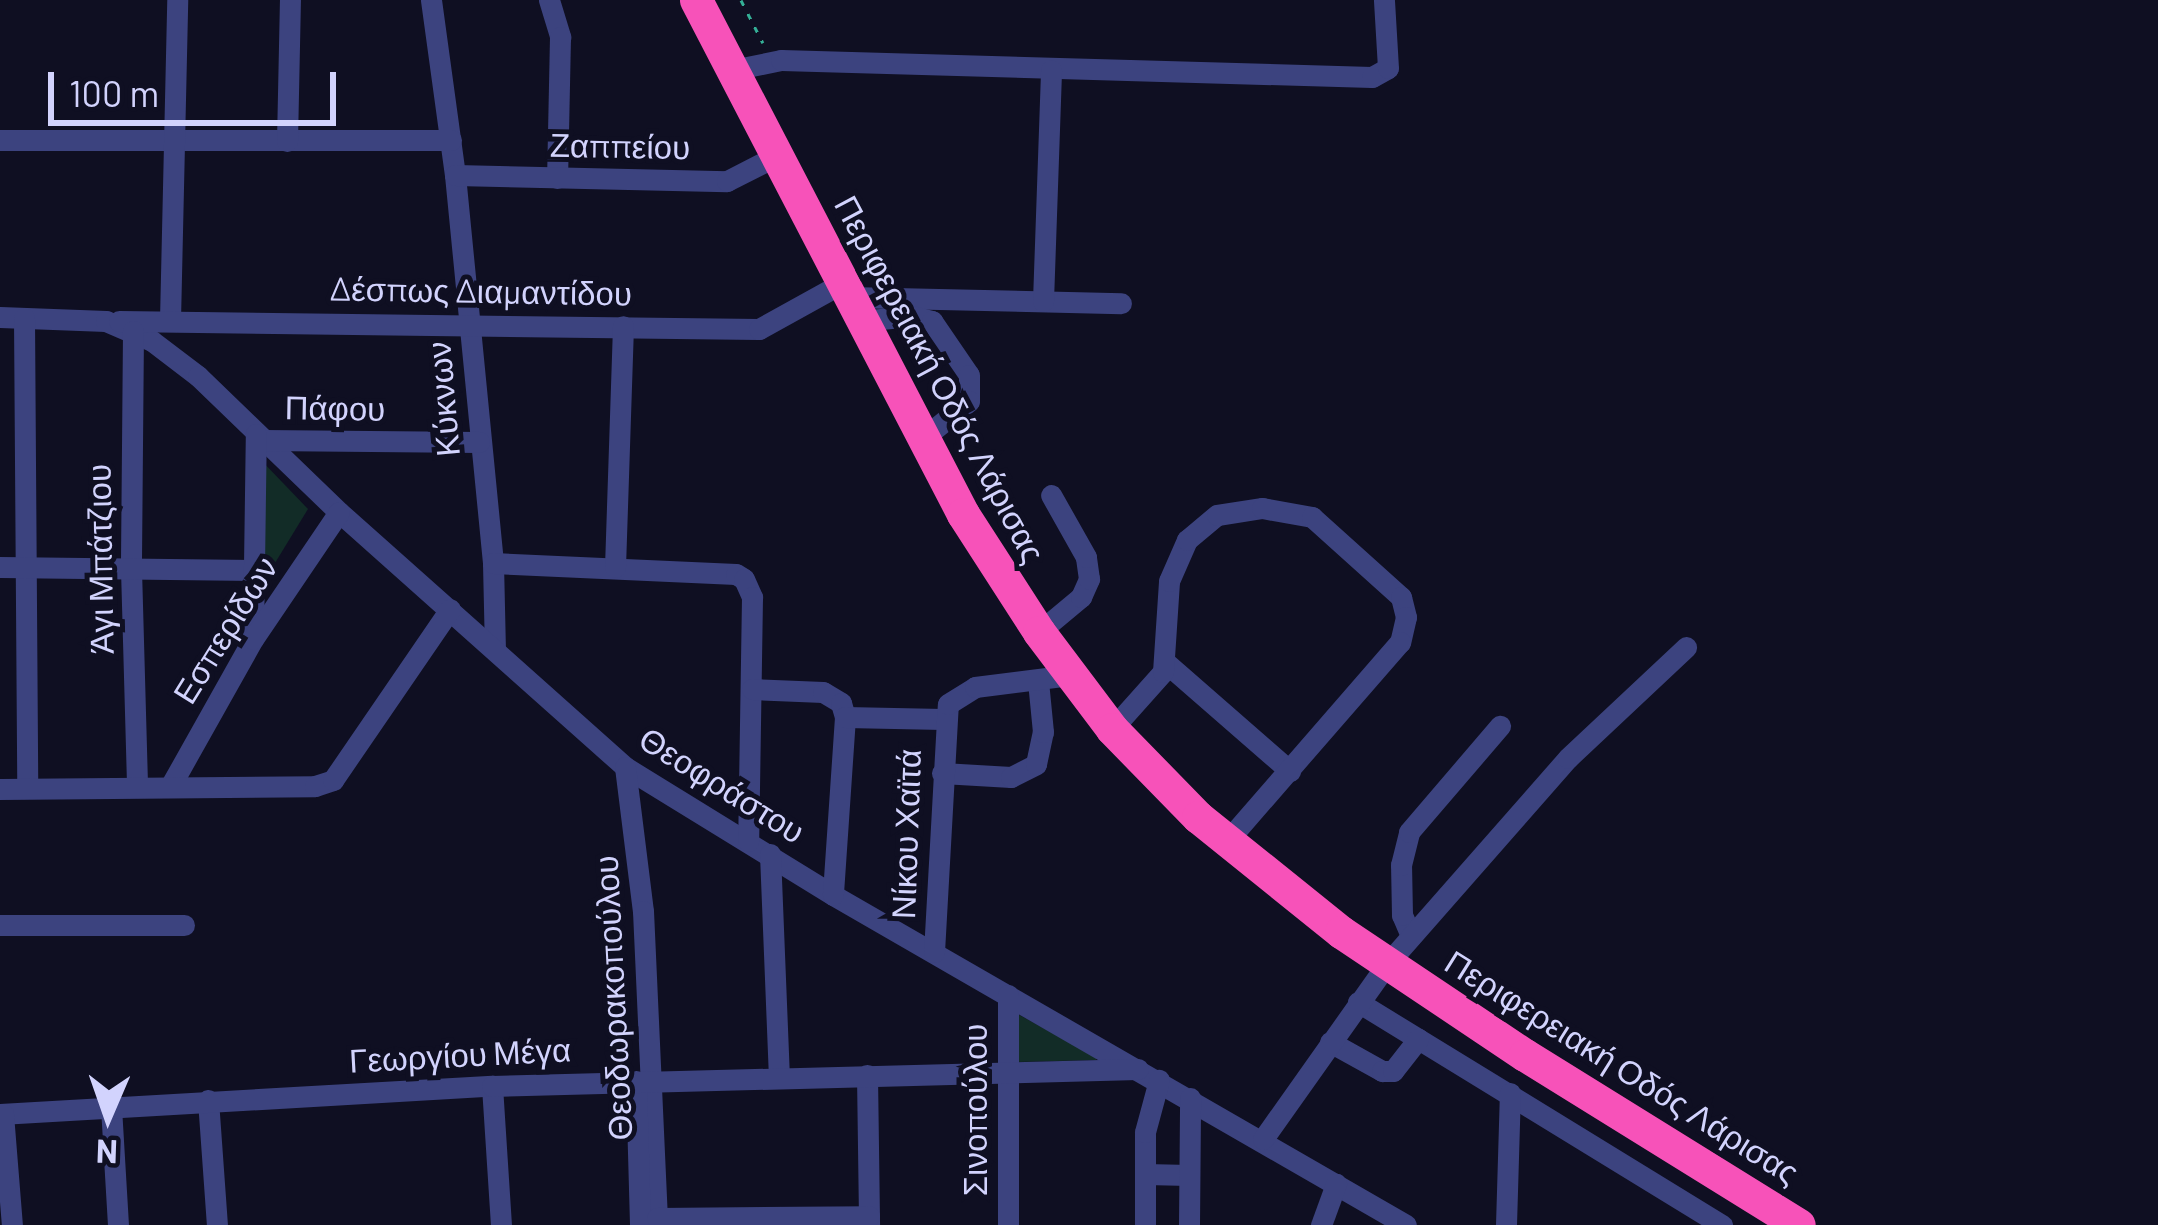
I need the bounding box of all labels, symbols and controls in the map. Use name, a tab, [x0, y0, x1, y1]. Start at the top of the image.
scale bar	[54, 48, 342, 122]
text: 100 m	[69, 71, 159, 114]
street label: Ζαππείου	[550, 125, 690, 167]
street label: Περιφερειακή Οδός Λάρισας	[826, 189, 1054, 569]
street label: Δέσπως Διαμαντίδου	[330, 269, 632, 313]
street label: Κύκνων	[418, 340, 468, 458]
street label: Πάφου	[284, 387, 386, 429]
street label: Άγι Μπάτζιου	[79, 464, 121, 654]
street label: Εσπερίδων	[164, 549, 286, 711]
street label: Θεοφράστου	[632, 719, 812, 851]
street label: Νίκου Χαϊτά	[883, 748, 929, 920]
street label: Θεοδωρακοπούλου	[586, 855, 640, 1141]
street label: Περιφερειακή Οδός Λάρισας	[1438, 942, 1806, 1192]
street label: Σινοπούλου	[955, 1024, 995, 1196]
street label: Γεωργίου Μέγα	[348, 1029, 572, 1081]
north arrow	[48, 1057, 168, 1177]
text: N	[95, 1133, 118, 1173]

